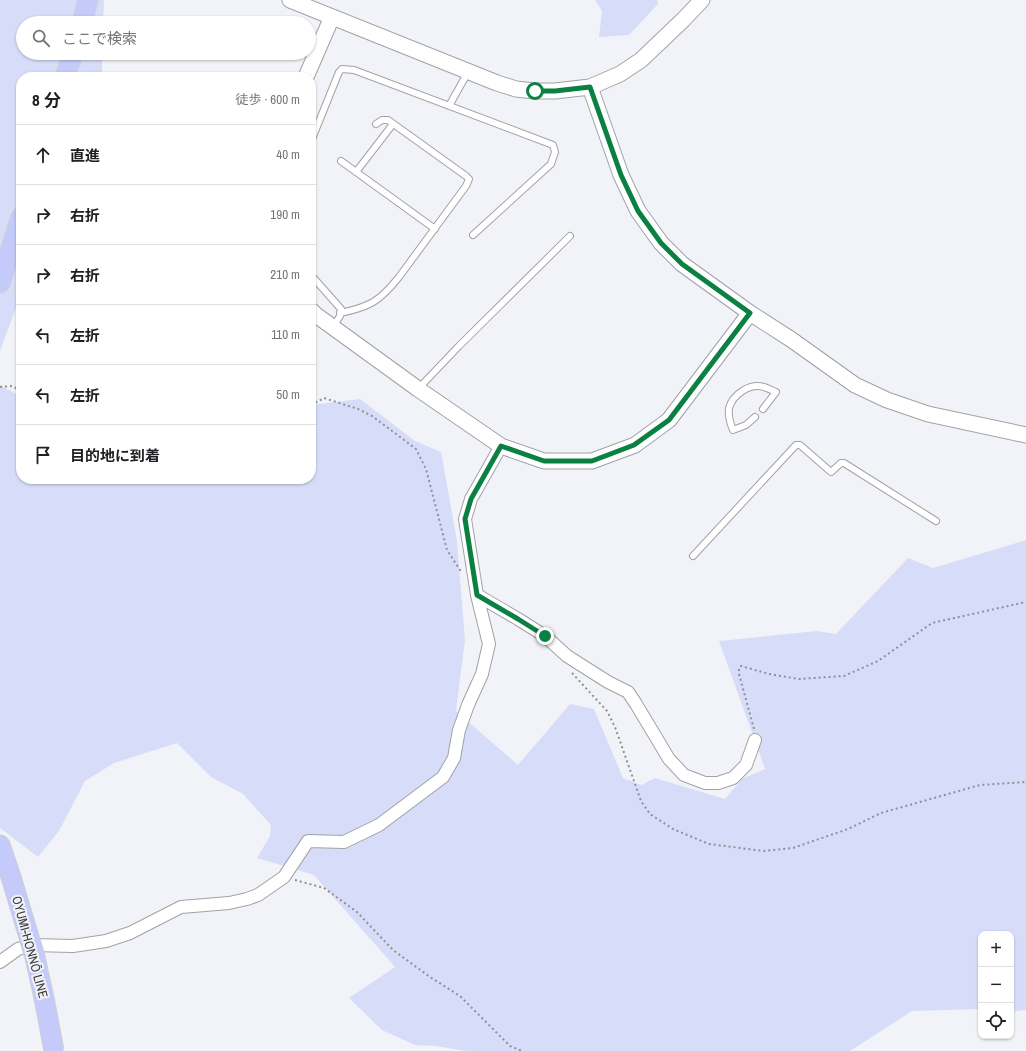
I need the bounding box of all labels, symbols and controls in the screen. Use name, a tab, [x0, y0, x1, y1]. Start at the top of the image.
search box	[16, 16, 316, 60]
icon: search	[30, 27, 52, 49]
text: ここで検索	[62, 28, 137, 49]
route start	[526, 82, 544, 100]
text: 8 分	[32, 88, 61, 111]
text: 徒歩 · 600 m	[235, 91, 300, 108]
icon: ahead	[32, 144, 54, 166]
text: 直進	[70, 145, 100, 166]
text: 40 m	[276, 146, 300, 163]
icon: right	[32, 204, 54, 226]
text: 右折	[70, 205, 100, 226]
text: 190 m	[270, 206, 300, 223]
icon: right	[32, 264, 54, 286]
text: 右折	[70, 265, 100, 286]
text: 210 m	[270, 266, 300, 283]
icon: left	[32, 324, 54, 346]
text: 左折	[70, 325, 100, 346]
text: 110 m	[271, 326, 300, 343]
icon: left	[32, 384, 54, 406]
text: 左折	[70, 385, 100, 406]
text: 50 m	[276, 386, 300, 403]
icon: arrive	[32, 444, 54, 466]
text: 目的地に到着	[70, 445, 160, 466]
route end	[536, 627, 554, 645]
street label: OYUMI-HONNŌ LINE	[8, 894, 52, 1000]
map controls	[978, 931, 1014, 1039]
button: +	[978, 931, 1014, 967]
button: −	[978, 967, 1014, 1003]
button: locate	[978, 1003, 1014, 1039]

